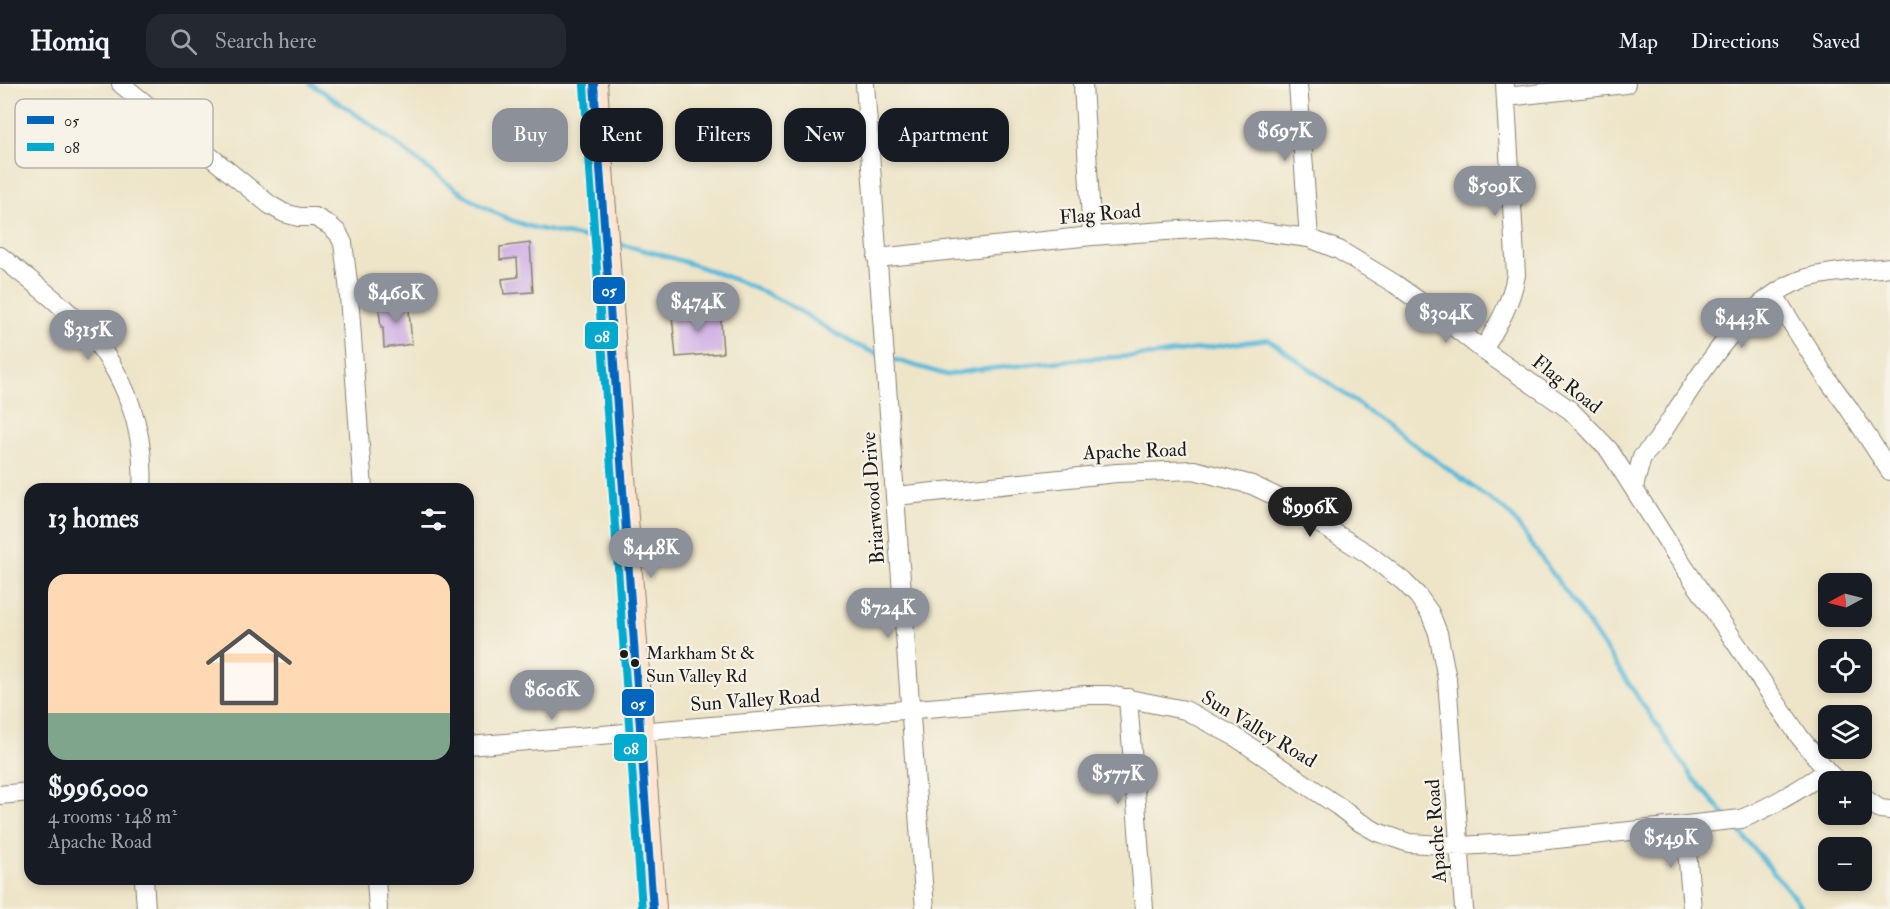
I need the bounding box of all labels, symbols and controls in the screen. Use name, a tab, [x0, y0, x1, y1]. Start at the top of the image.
search box	[146, 14, 566, 68]
text: Homiq	[30, 24, 110, 59]
icon: search	[167, 25, 200, 58]
text: Search here	[215, 27, 316, 55]
text: Map	[1618, 28, 1658, 55]
text: Directions	[1691, 28, 1779, 55]
text: Saved	[1812, 28, 1860, 55]
legend	[15, 99, 213, 168]
chip: Buy	[492, 108, 568, 162]
chip: Rent	[580, 108, 663, 162]
chip: Filters	[675, 108, 772, 162]
chip: New	[784, 108, 866, 162]
chip: Apartment	[878, 108, 1009, 162]
text: 05	[64, 111, 79, 131]
pin: $697K	[1243, 111, 1327, 162]
text: $697K	[1258, 118, 1312, 143]
text: 08	[64, 138, 80, 158]
pin: $509K	[1453, 166, 1537, 217]
text: $509K	[1468, 173, 1522, 198]
street label: Flag Road	[1058, 198, 1142, 230]
pin: $460K	[354, 273, 438, 324]
line badge: 05	[592, 276, 626, 305]
text: $460K	[368, 280, 424, 305]
text: 05	[601, 281, 618, 301]
pin: $474K	[656, 282, 740, 333]
text: $474K	[670, 289, 726, 314]
pin: $304K	[1404, 293, 1488, 344]
pin: $443K	[1700, 298, 1784, 349]
text: $304K	[1419, 300, 1473, 325]
text: $443K	[1715, 305, 1769, 330]
pin: $315K	[46, 310, 130, 361]
text: $315K	[64, 317, 112, 342]
line badge: 08	[584, 321, 619, 350]
text: 08	[594, 327, 610, 347]
street label: Flag Road	[1527, 349, 1607, 419]
street label: Briarwood Drive	[856, 431, 890, 565]
street label: Apache Road	[1082, 437, 1188, 466]
pin: $996K	[1268, 487, 1352, 538]
text: $996K	[1282, 494, 1338, 519]
text: 13 homes	[48, 503, 139, 535]
icon: filters	[417, 503, 450, 536]
pin: $448K	[609, 528, 693, 579]
text: $448K	[623, 535, 679, 560]
north arrow	[1818, 573, 1872, 627]
map controls	[1818, 573, 1872, 891]
pin: $724K	[846, 588, 930, 639]
text: $724K	[860, 595, 916, 620]
icon: home	[195, 613, 303, 721]
button: locate	[1818, 639, 1872, 693]
place label: Markham St & Sun Valley Rd	[646, 642, 755, 688]
unlabelled marker	[618, 648, 630, 660]
marker: Markham St & Sun Valley Rd	[629, 657, 641, 669]
pin: $606K	[510, 670, 594, 721]
text: $606K	[524, 677, 580, 702]
street label: Sun Valley Road	[689, 683, 821, 717]
street label: Sun Valley Road	[1197, 685, 1321, 773]
line badge: 05	[621, 688, 655, 717]
text: 05	[630, 694, 647, 714]
button: layers	[1818, 705, 1872, 759]
line badge: 08	[613, 733, 648, 762]
text: 08	[623, 739, 639, 759]
pin: $577K	[1076, 754, 1160, 805]
text: $577K	[1092, 761, 1144, 786]
button: +	[1818, 771, 1872, 825]
text: $996,000	[48, 772, 149, 804]
street label: Apache Road	[1420, 778, 1453, 885]
text: 4 rooms · 148 m²	[48, 804, 177, 829]
pin: $549K	[1629, 818, 1713, 869]
text: $549K	[1644, 825, 1698, 850]
text: Apache Road	[48, 829, 152, 854]
button: −	[1818, 837, 1872, 891]

